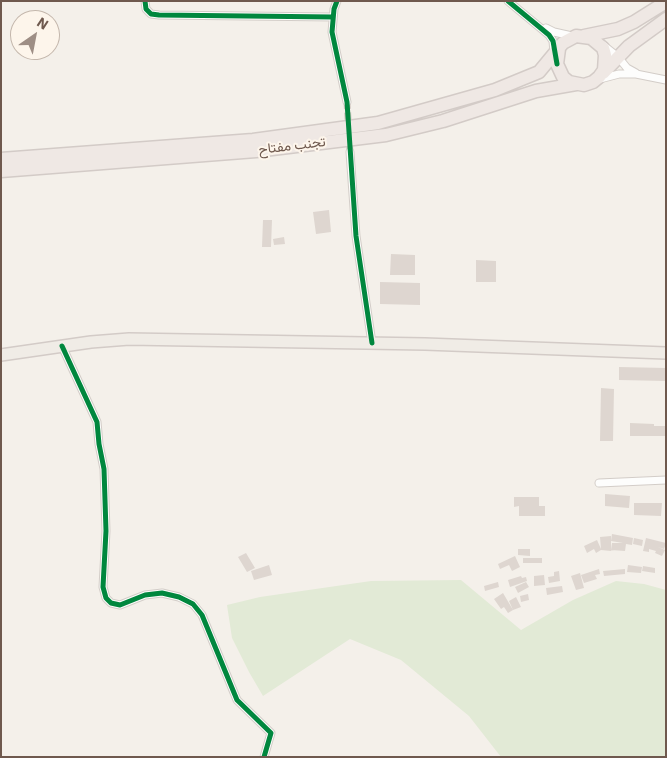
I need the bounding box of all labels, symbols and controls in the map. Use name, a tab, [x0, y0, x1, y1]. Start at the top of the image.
north arrow	[10, 10, 60, 60]
text: N	[33, 13, 52, 34]
street label: تجنب مفتاح	[257, 134, 327, 158]

